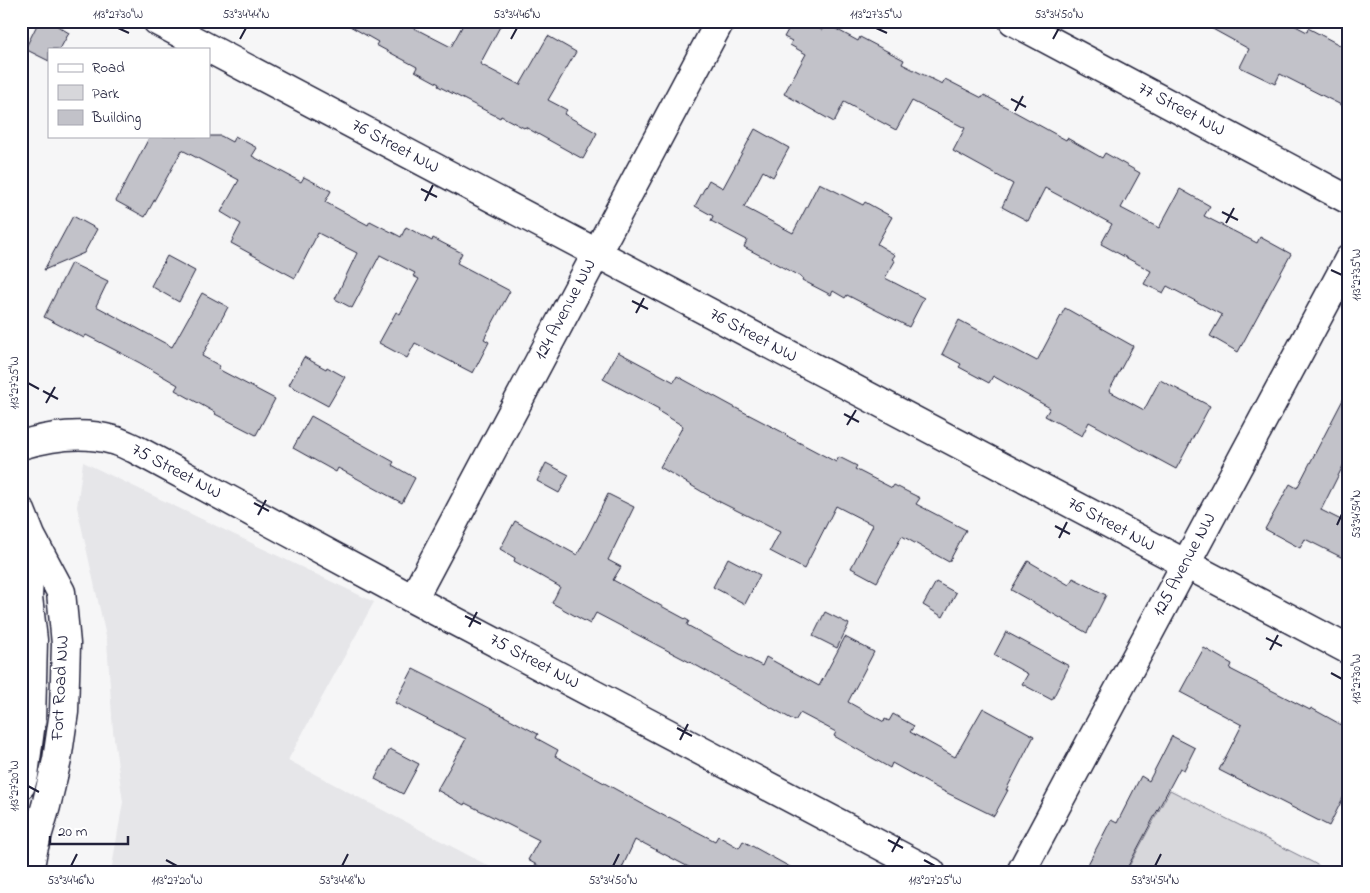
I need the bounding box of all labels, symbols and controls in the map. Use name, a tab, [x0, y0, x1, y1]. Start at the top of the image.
text: 113°27'30"W	[93, 6, 143, 24]
text: 53°34'44"N	[223, 6, 270, 24]
text: 53°34'46"N	[493, 6, 541, 24]
text: 113°27'35"W	[850, 6, 902, 24]
text: 53°34'50"N	[1034, 6, 1084, 24]
legend	[48, 48, 210, 138]
text: Road	[92, 57, 125, 79]
street label: 77 Street NW	[1133, 76, 1229, 144]
text: Park	[92, 83, 120, 105]
text: Building	[91, 107, 141, 130]
street label: 76 Street NW	[347, 113, 443, 181]
text: 113°27'35"W	[1348, 249, 1366, 301]
street label: 124 Avenue NW	[528, 255, 604, 365]
street label: 76 Street NW	[705, 302, 801, 370]
text: 113°27'25"W	[6, 357, 24, 409]
street label: 75 Street NW	[127, 437, 225, 507]
text: 53°34'54"N	[1348, 490, 1366, 538]
street label: 76 Street NW	[1063, 491, 1159, 559]
street label: 125 Avenue NW	[1147, 509, 1223, 621]
street label: 75 Street NW	[485, 627, 583, 697]
street label: Fort Road NW	[45, 635, 77, 742]
text: 113°27'30"W	[1348, 654, 1366, 704]
text: 113°27'20"W	[6, 760, 24, 812]
scale bar	[50, 813, 128, 845]
text: 20 m	[58, 821, 88, 843]
text: 53°34'46"N	[47, 872, 95, 890]
text: 113°27'20"W	[151, 872, 203, 890]
text: 53°34'48"N	[319, 872, 365, 890]
text: 53°34'50"N	[588, 872, 638, 890]
text: 113°27'25"W	[909, 872, 961, 890]
text: 53°34'54"N	[1131, 872, 1179, 890]

